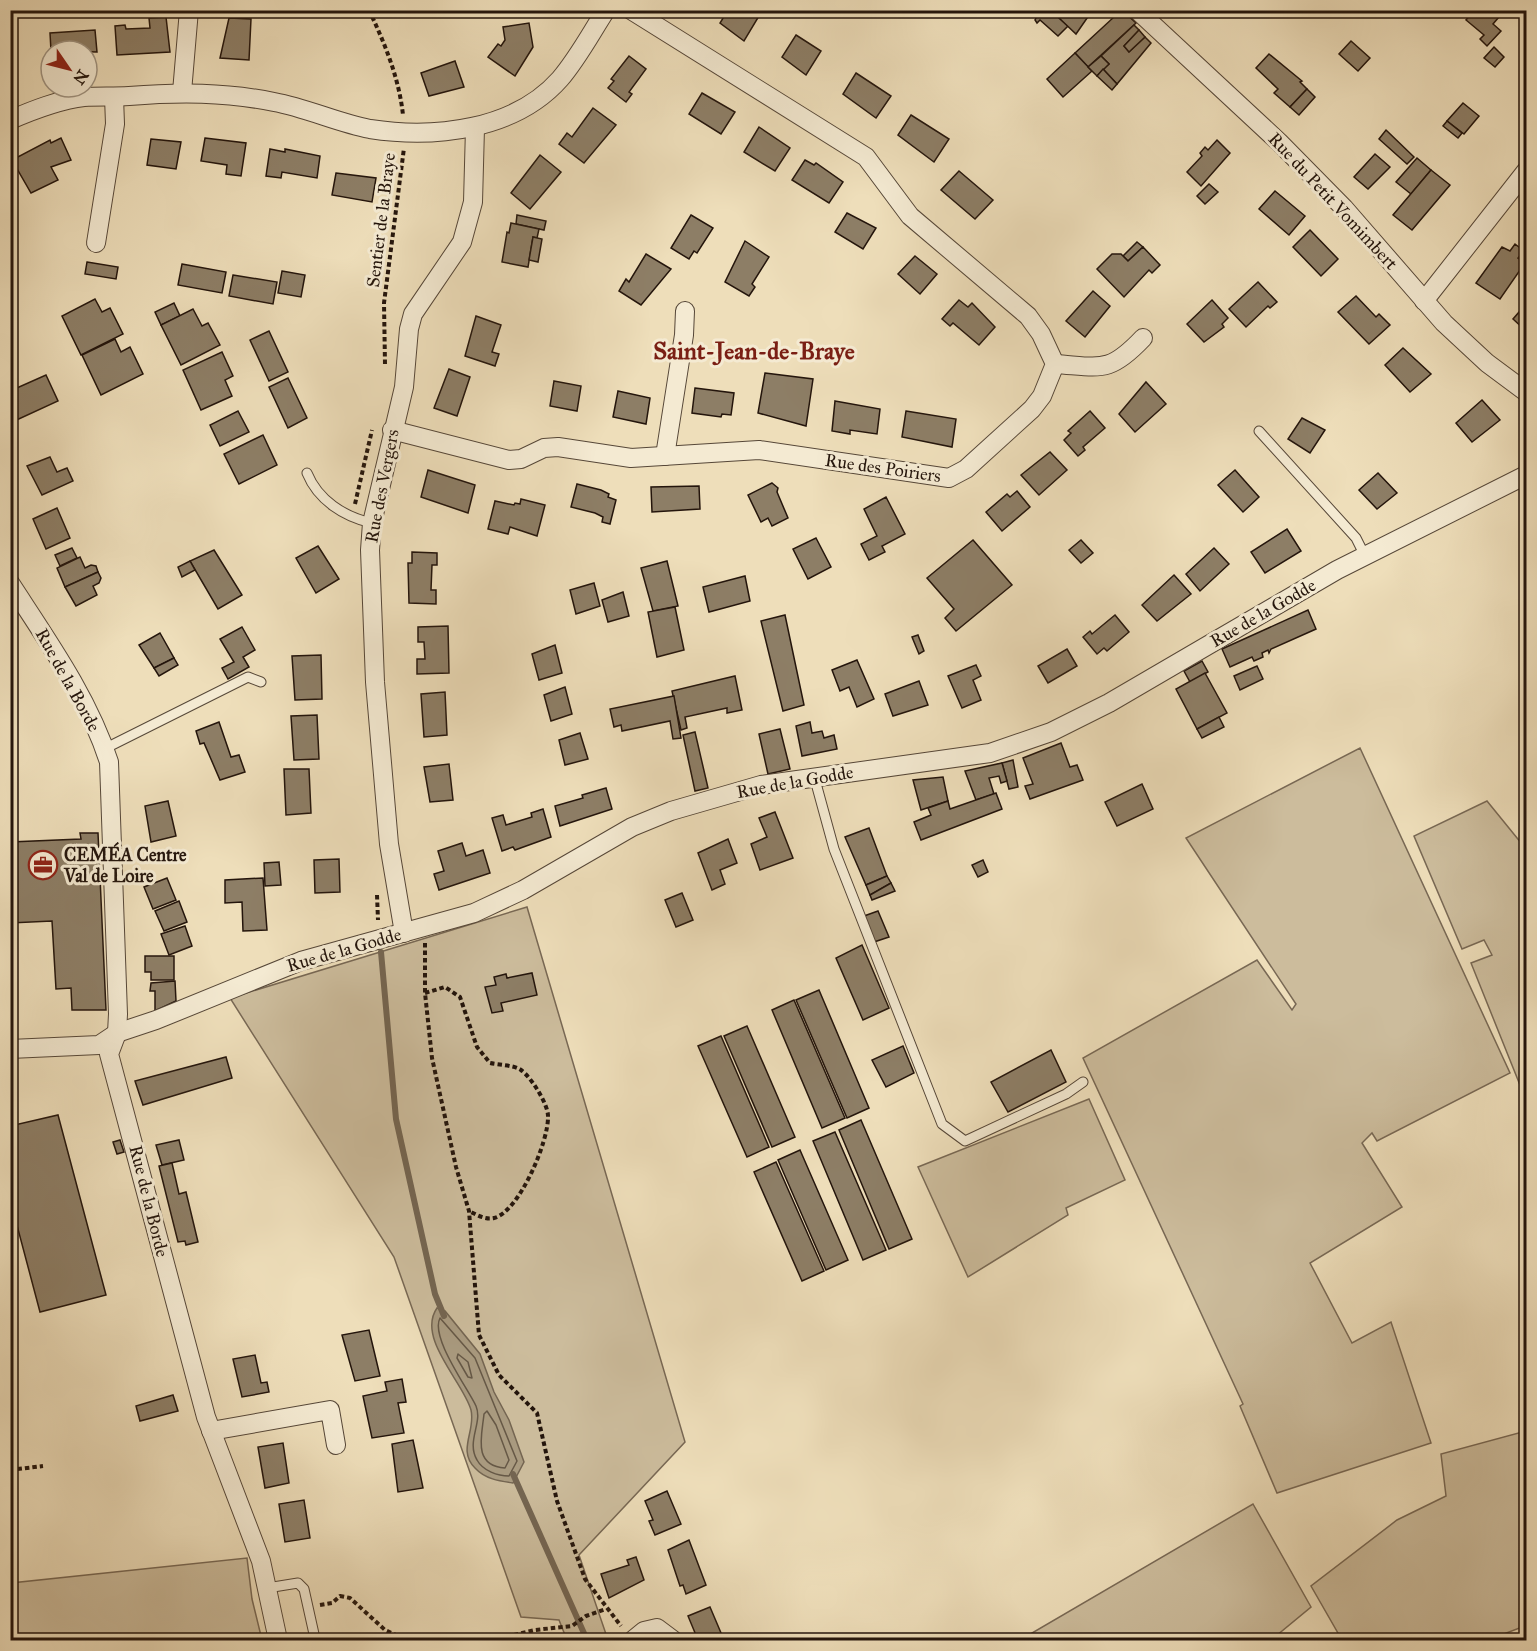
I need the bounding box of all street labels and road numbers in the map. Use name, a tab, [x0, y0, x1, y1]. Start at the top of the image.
street label: Rue du Petit Vomimbert	[1264, 128, 1403, 275]
street label: Sentier de la Braye	[362, 151, 400, 289]
street label: Rue des Vergers	[360, 427, 405, 545]
street label: Rue des Poiriers	[824, 449, 942, 487]
street label: Rue de la Godde	[1206, 574, 1320, 652]
street label: Rue de la Borde	[31, 625, 105, 735]
street label: Rue de la Godde	[735, 761, 855, 803]
street label: Rue de la Godde	[284, 923, 404, 977]
street label: Rue de la Borde	[124, 1143, 174, 1259]

